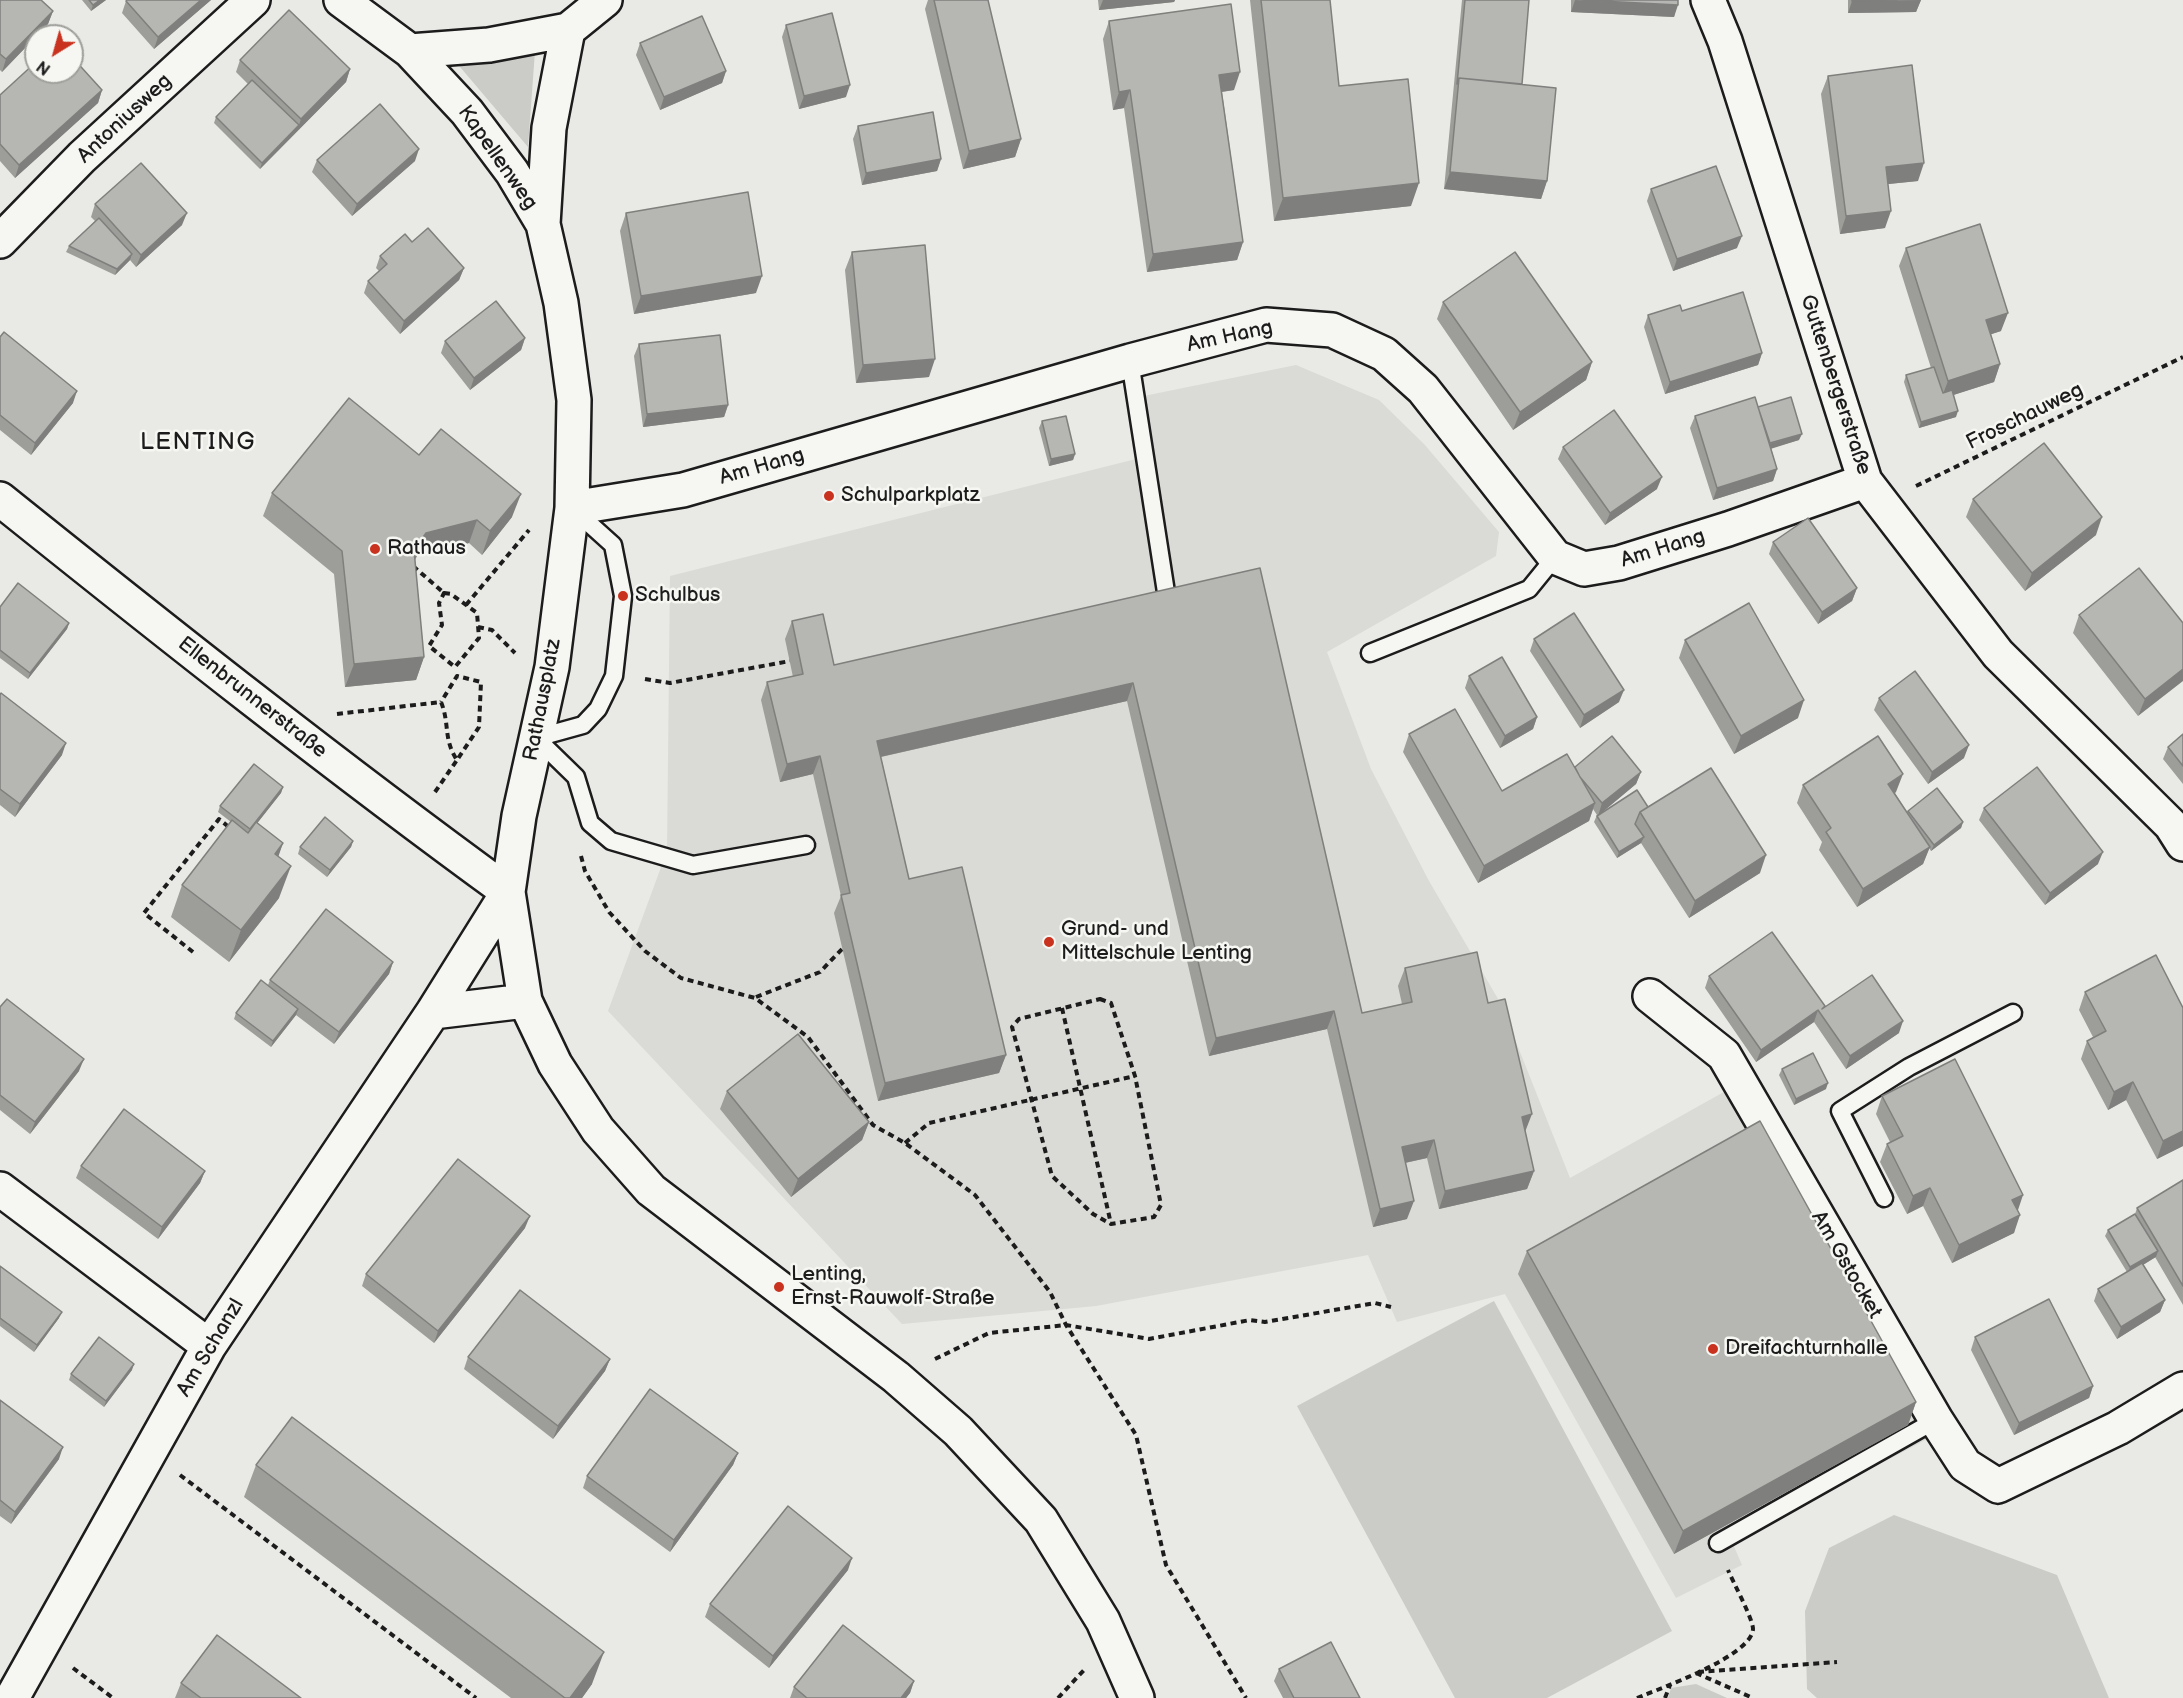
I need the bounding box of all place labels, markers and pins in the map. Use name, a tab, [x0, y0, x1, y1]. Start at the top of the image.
place label: Schulparkplatz	[841, 483, 980, 509]
marker: Schulparkplatz	[822, 489, 836, 503]
place label: Rathaus	[387, 536, 466, 562]
marker: Rathaus	[368, 542, 382, 556]
place label: Schulbus	[635, 583, 720, 609]
marker: Schulbus	[616, 589, 630, 603]
place label: Grund- und Mittelschule Lenting	[1061, 917, 1252, 967]
marker: Grund- und Mittelschule Lenting	[1042, 935, 1056, 949]
place label: Lenting, Ernst-Rauwolf-Straße	[791, 1262, 994, 1312]
marker: Lenting, Ernst-Rauwolf-Straße	[772, 1280, 786, 1294]
place label: Dreifachturnhalle	[1725, 1336, 1888, 1362]
marker: Dreifachturnhalle	[1706, 1342, 1720, 1356]

